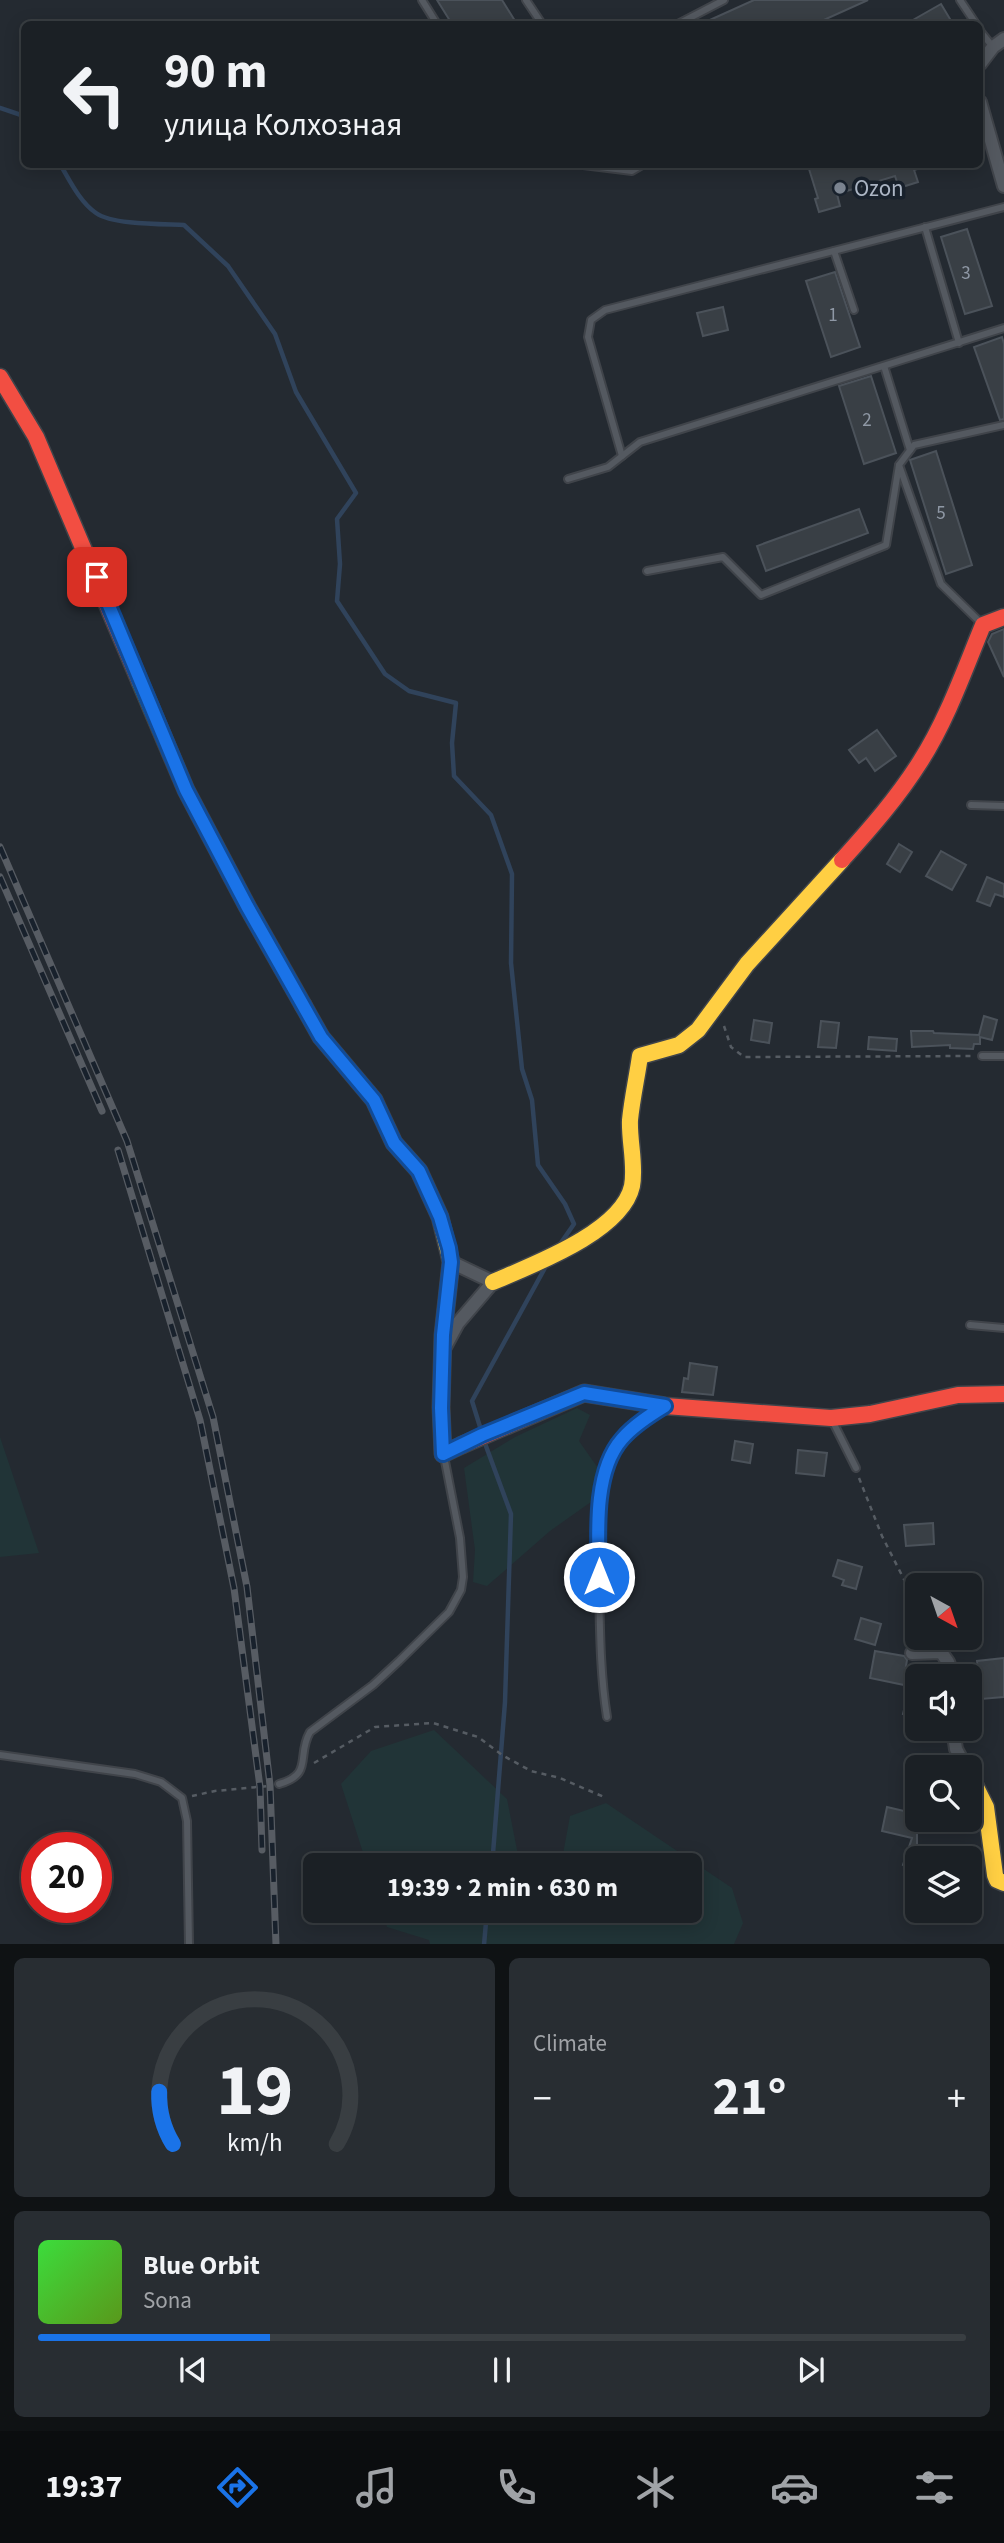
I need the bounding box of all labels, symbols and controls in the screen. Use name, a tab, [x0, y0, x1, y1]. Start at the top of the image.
text: 90 m	[164, 37, 268, 107]
icon: left	[49, 49, 140, 140]
text: улица Колхозная	[164, 102, 403, 148]
place label: Ozon	[854, 172, 904, 205]
marker: Ozon	[832, 180, 848, 196]
house number: 3	[961, 260, 971, 287]
house number: 1	[828, 302, 838, 329]
house number: 2	[862, 407, 872, 434]
house number: 5	[936, 500, 946, 527]
pin	[67, 547, 127, 607]
icon: arrive	[78, 558, 116, 596]
position arrow	[562, 1540, 636, 1614]
north arrow	[905, 1573, 982, 1650]
map controls	[905, 1573, 982, 1923]
button: sound	[905, 1664, 982, 1741]
button: search	[905, 1755, 982, 1832]
speed limit sign: 20	[21, 1832, 112, 1923]
button: layers	[905, 1846, 982, 1923]
text: 19:39 · 2 min · 630 m	[387, 1869, 618, 1906]
text: Climate	[533, 2027, 607, 2060]
text: 19	[216, 2039, 293, 2143]
text: 21°	[713, 2061, 786, 2135]
text: −	[533, 2072, 552, 2126]
text: +	[947, 2072, 966, 2126]
text: km/h	[227, 2124, 282, 2160]
text: Blue Orbit	[143, 2247, 260, 2284]
text: Sona	[143, 2284, 192, 2317]
icon: previous	[174, 2351, 212, 2389]
icon: pause	[483, 2351, 521, 2389]
icon: next	[792, 2351, 830, 2389]
icon: directions	[213, 2463, 262, 2512]
icon: music	[352, 2463, 401, 2512]
icon: phone	[492, 2463, 541, 2512]
icon: climate	[631, 2463, 680, 2512]
icon: car	[770, 2463, 819, 2512]
icon: filters	[910, 2463, 959, 2512]
text: 19:37	[45, 2464, 122, 2510]

